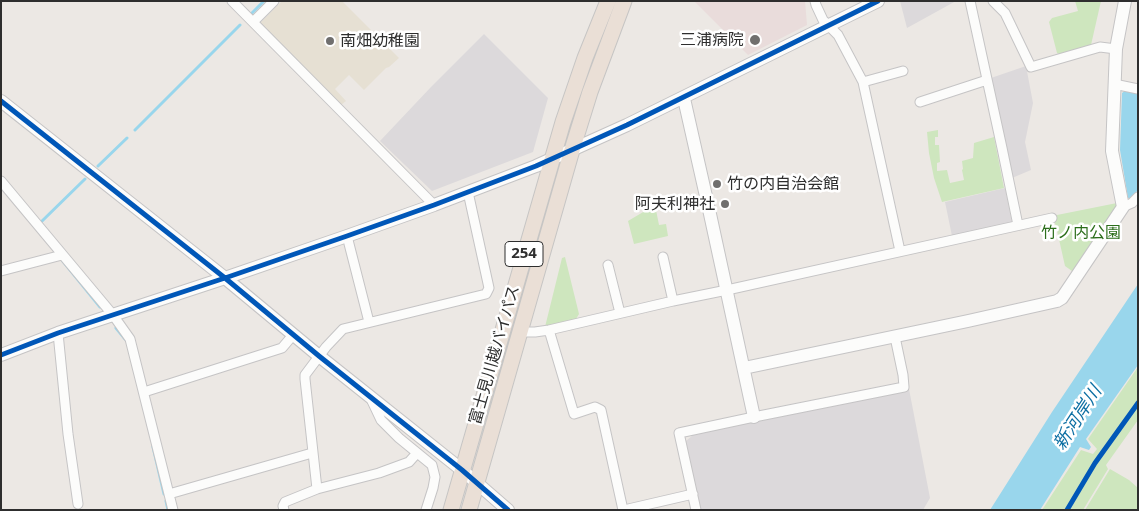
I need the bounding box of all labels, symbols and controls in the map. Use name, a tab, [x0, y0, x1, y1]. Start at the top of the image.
place label: 三浦病院	[680, 30, 744, 50]
place label: 南畑幼稚園	[340, 31, 420, 51]
marker: 三浦病院	[748, 33, 762, 47]
marker: 南畑幼稚園	[324, 35, 336, 47]
place label: 竹の内自治会館	[727, 174, 839, 194]
marker: 竹の内自治会館	[711, 178, 723, 190]
place label: 阿夫利神社	[635, 194, 715, 214]
marker: 阿夫利神社	[719, 198, 731, 210]
park label: 竹ノ内公園	[1041, 223, 1121, 243]
road number: 254	[505, 242, 543, 266]
street label: 富士見川越バイパス	[466, 283, 524, 427]
water label: 新河岸川	[1049, 382, 1107, 454]

